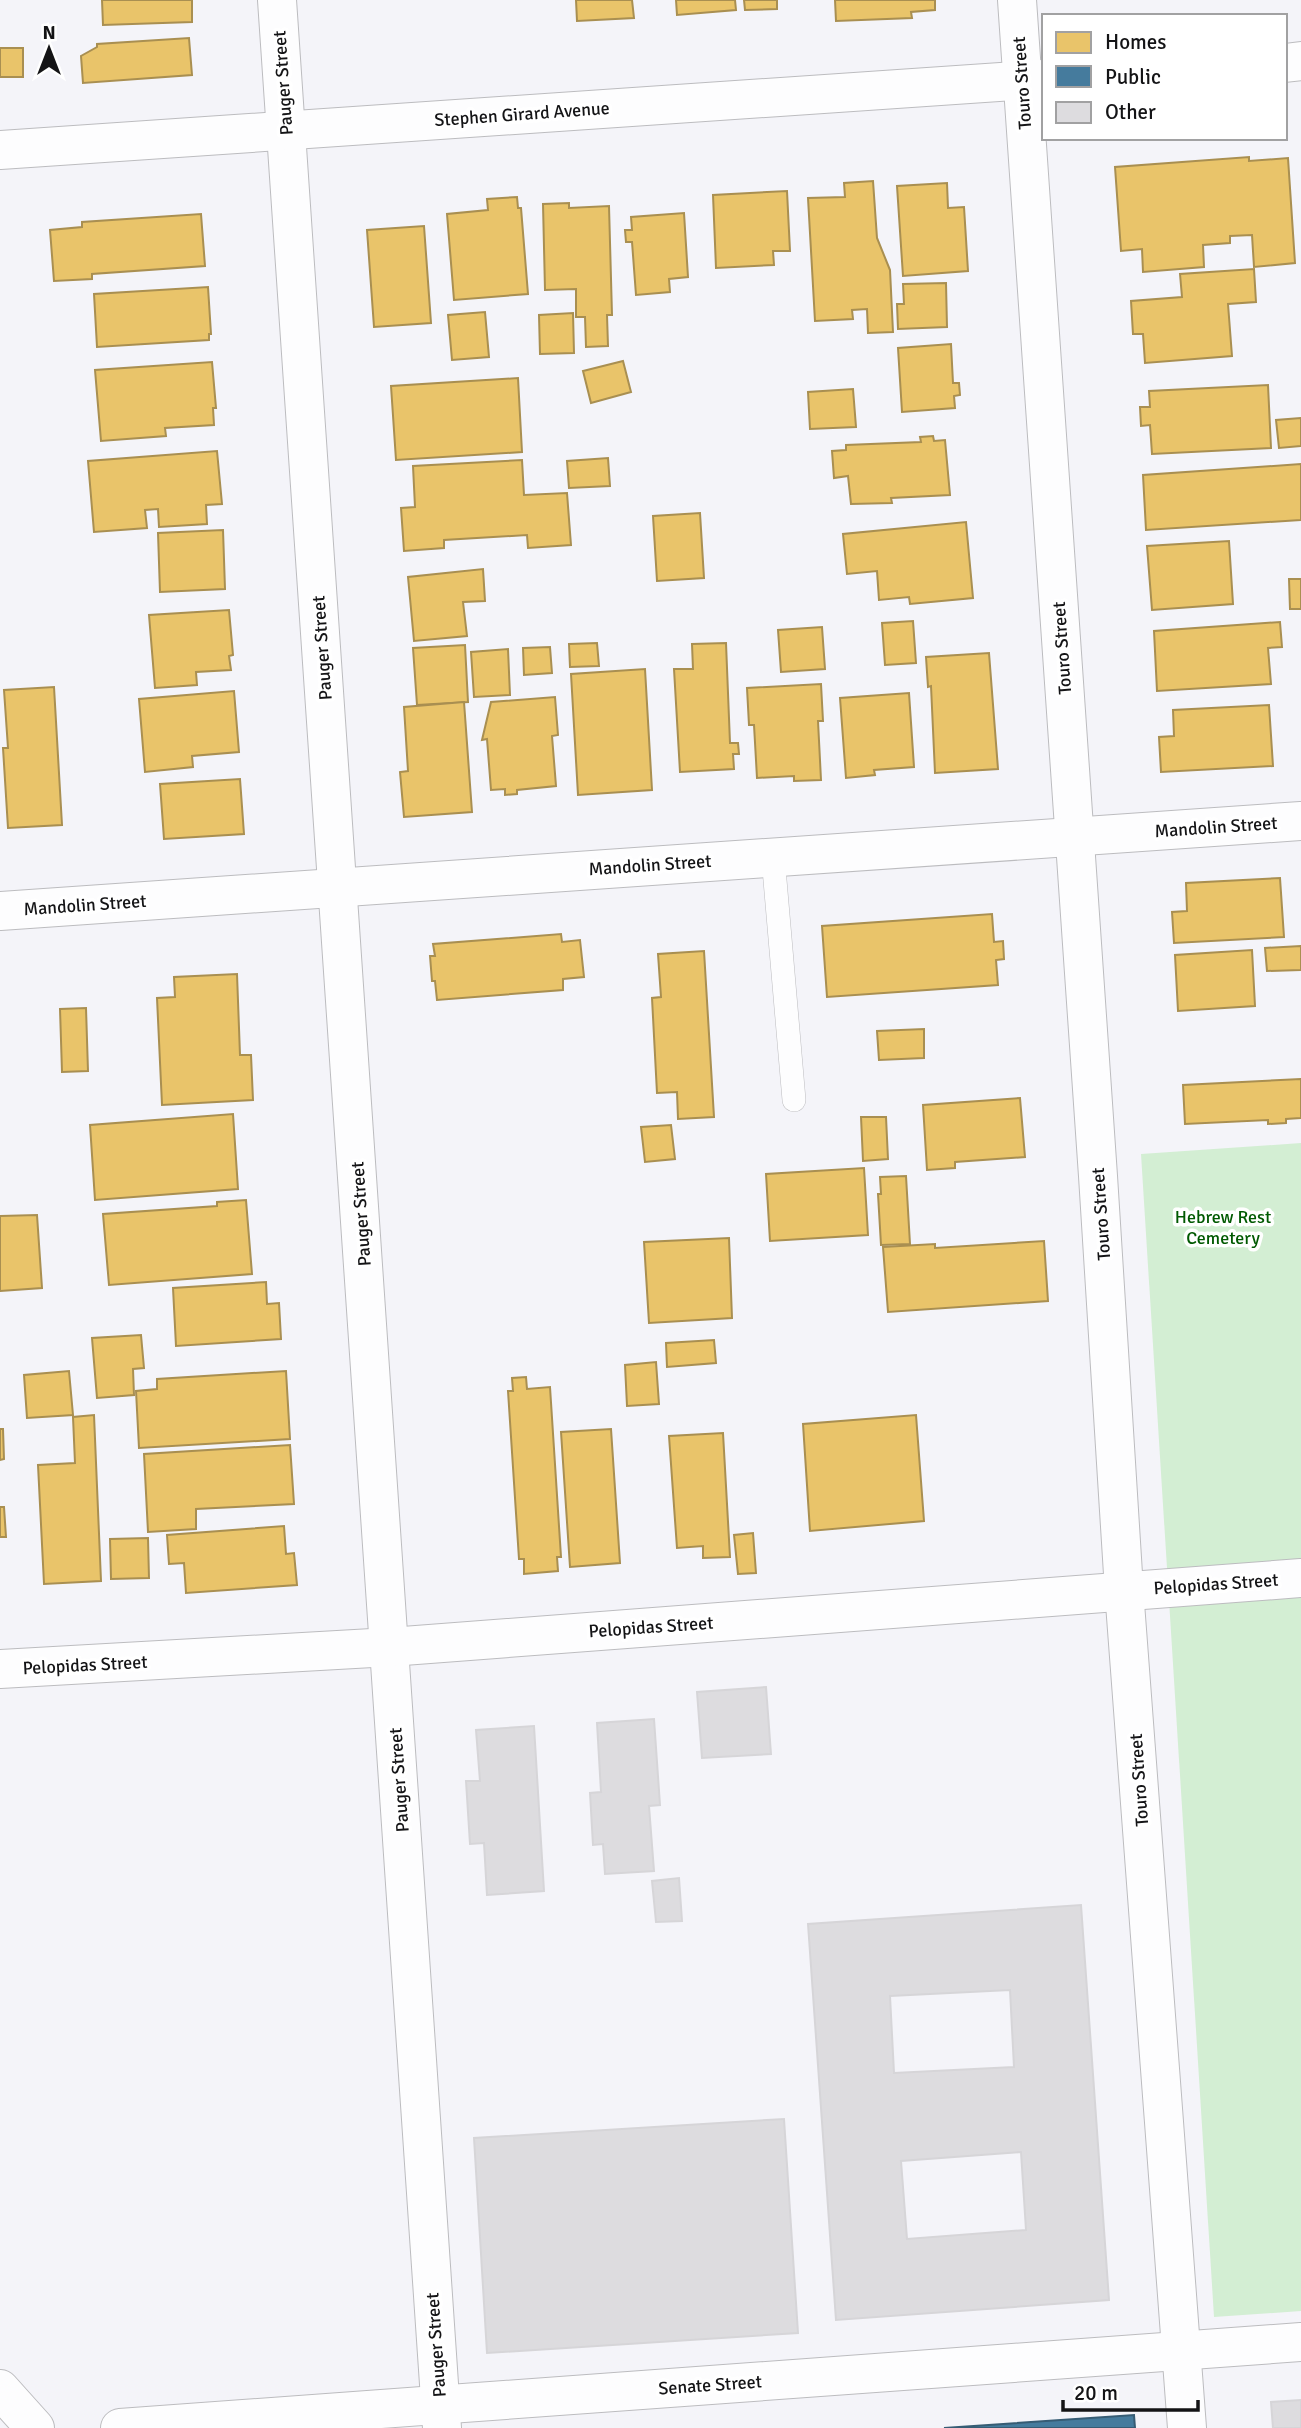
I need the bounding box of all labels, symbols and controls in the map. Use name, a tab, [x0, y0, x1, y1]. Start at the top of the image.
north arrow	[14, 14, 84, 84]
legend	[1042, 14, 1287, 140]
text: N	[42, 21, 56, 45]
text: Homes	[1105, 29, 1167, 55]
street label: Pauger Street	[268, 30, 298, 136]
street label: Touro Street	[1008, 36, 1036, 130]
text: Public	[1105, 64, 1161, 90]
street label: Stephen Girard Avenue	[434, 97, 610, 131]
text: Other	[1105, 99, 1156, 125]
street label: Pauger Street	[307, 595, 337, 701]
street label: Touro Street	[1048, 601, 1076, 695]
street label: Mandolin Street	[1154, 812, 1278, 842]
street label: Mandolin Street	[588, 850, 712, 880]
street label: Mandolin Street	[23, 890, 147, 920]
street label: Pauger Street	[346, 1161, 376, 1267]
street label: Touro Street	[1087, 1167, 1115, 1261]
park label: Hebrew Rest Cemetery	[1175, 1206, 1271, 1249]
street label: Pelopidas Street	[1153, 1569, 1279, 1599]
street label: Pelopidas Street	[588, 1612, 714, 1642]
street label: Pelopidas Street	[22, 1651, 148, 1679]
street label: Pauger Street	[384, 1727, 414, 1833]
street label: Touro Street	[1125, 1733, 1153, 1827]
street label: Pauger Street	[421, 2292, 451, 2398]
scale bar	[1063, 2368, 1198, 2412]
street label: Senate Street	[657, 2370, 763, 2400]
text: 20 m	[1074, 2380, 1118, 2406]

